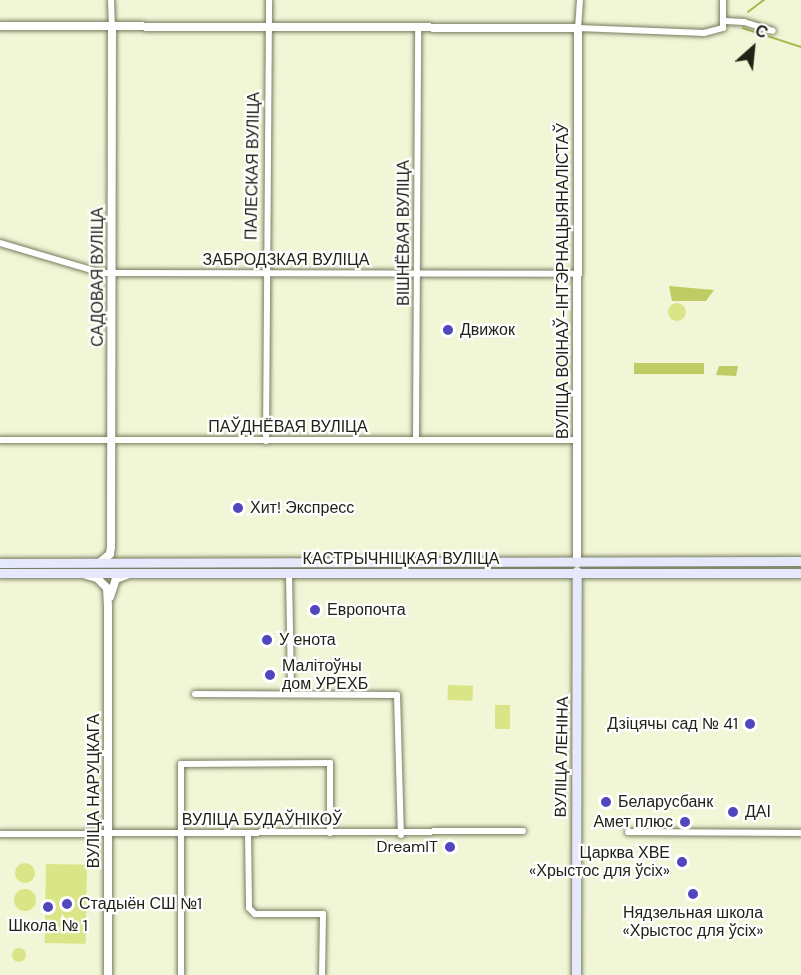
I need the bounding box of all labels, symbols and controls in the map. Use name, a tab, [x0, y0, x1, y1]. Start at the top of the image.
north arrow	[723, 18, 783, 78]
text: С	[751, 20, 771, 43]
street label: ПАЛЕСКАЯ ВУЛІЦА	[242, 92, 264, 240]
street label: ВУЛІЦА ВОІНАЎ-ІНТЭРНАЦЫЯНАЛІСТАЎ	[553, 123, 573, 439]
street label: ВІШНЁВАЯ ВУЛІЦА	[394, 160, 414, 306]
street label: САДОВАЯ ВУЛІЦА	[88, 207, 108, 347]
street label: ЗАБРОДЗКАЯ ВУЛІЦА	[203, 250, 369, 270]
place label: Движок	[460, 320, 515, 340]
marker: Движок	[441, 323, 455, 337]
street label: ПАЎДНЁВАЯ ВУЛІЦА	[208, 417, 368, 437]
place label: Хит! Экспресс	[250, 498, 354, 518]
marker: Хит! Экспресс	[231, 501, 245, 515]
street label: КАСТРЫЧНІЦКАЯ ВУЛІЦА	[303, 549, 499, 569]
place label: Европочта	[327, 600, 406, 620]
marker: Европочта	[308, 603, 322, 617]
place label: У енота	[279, 630, 336, 650]
marker: У енота	[260, 633, 274, 647]
place label: Малітоўны дом УРЕХБ	[282, 656, 368, 694]
marker: Малітоўны дом УРЕХБ	[263, 668, 277, 682]
street label: ВУЛІЦА ЛЕНІНА	[551, 696, 573, 818]
street label: ВУЛІЦА НАРУЦКАГА	[84, 714, 104, 868]
place label: Дзіцячы сад № 41	[607, 714, 738, 734]
marker: Дзіцячы сад № 41	[743, 717, 757, 731]
place label: Беларусбанк	[618, 792, 713, 812]
marker: Беларусбанк	[599, 795, 613, 809]
place label: ДАІ	[745, 802, 771, 822]
marker: ДАІ	[726, 805, 740, 819]
street label: ВУЛІЦА БУДАЎНІКОЎ	[182, 810, 342, 830]
place label: Амет плюс	[593, 812, 673, 832]
marker: Амет плюс	[678, 815, 692, 829]
place label: DreamIT	[377, 837, 438, 857]
marker: DreamIT	[443, 840, 457, 854]
place label: Царква ХВЕ «Хрыстос для ўсіх»	[529, 843, 670, 881]
marker: Царква ХВЕ «Хрыстос для ўсіх»	[675, 855, 689, 869]
marker: Нядзельная школа «Хрыстос для ўсіх»	[686, 887, 700, 901]
place label: Стадыён СШ №1	[79, 894, 202, 914]
marker: Стадыён СШ №1	[60, 897, 74, 911]
marker: Школа № 1	[41, 900, 55, 914]
place label: Нядзельная школа «Хрыстос для ўсіх»	[623, 903, 763, 941]
place label: Школа № 1	[8, 916, 88, 936]

